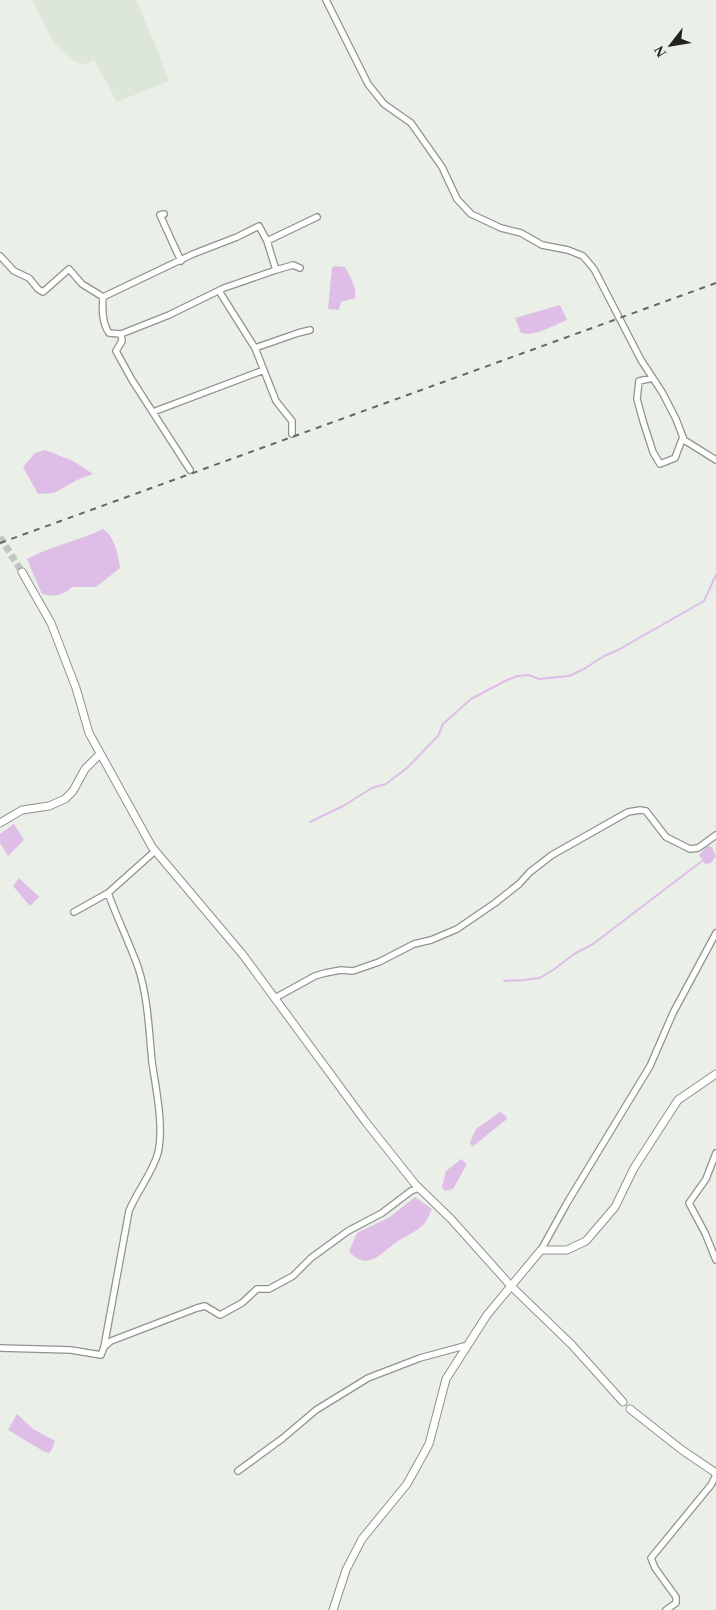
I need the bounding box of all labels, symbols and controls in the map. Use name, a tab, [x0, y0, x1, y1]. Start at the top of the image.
north arrow	[646, 20, 696, 70]
text: N	[651, 43, 669, 60]

